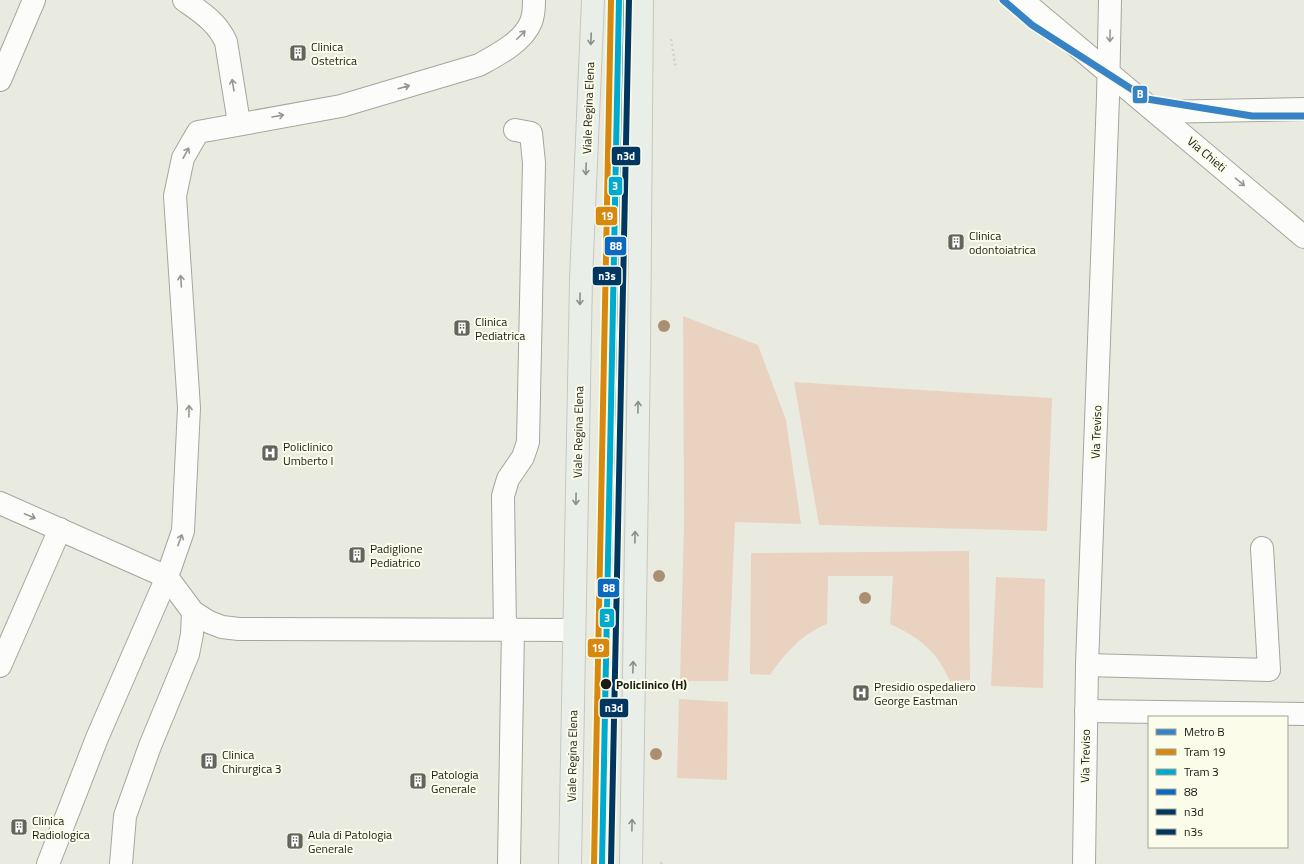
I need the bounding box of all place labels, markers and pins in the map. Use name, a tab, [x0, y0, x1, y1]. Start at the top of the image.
place label: Clinica Ostetrica	[311, 37, 357, 70]
building icon: Clinica Ostetrica	[288, 43, 308, 63]
place label: Clinica odontoiatrica	[969, 226, 1036, 259]
building icon: Clinica odontoiatrica	[946, 232, 966, 252]
place label: Clinica Pediatrica	[475, 312, 525, 345]
building icon: Clinica Pediatrica	[452, 318, 472, 338]
place label: Policlinico Umberto I	[283, 437, 333, 470]
hospital icon: Policlinico Umberto I	[260, 443, 280, 463]
place label: Padiglione Pediatrico	[370, 539, 422, 572]
building icon: Padiglione Pediatrico	[347, 545, 367, 565]
place label: Policlinico (H)	[616, 675, 687, 694]
marker: Policlinico (H)	[599, 677, 613, 691]
place label: Presidio ospedaliero George Eastman	[874, 677, 976, 710]
hospital icon: Presidio ospedaliero George Eastman	[851, 683, 871, 703]
place label: Clinica Chirurgica 3	[222, 745, 282, 778]
building icon: Clinica Chirurgica 3	[199, 751, 219, 771]
place label: Patologia Generale	[431, 765, 479, 798]
building icon: Patologia Generale	[408, 771, 428, 791]
place label: Clinica Radiologica	[32, 811, 90, 844]
building icon: Clinica Radiologica	[9, 817, 29, 837]
place label: Aula di Patologia Generale	[308, 825, 392, 858]
building icon: Aula di Patologia Generale	[285, 831, 305, 851]

